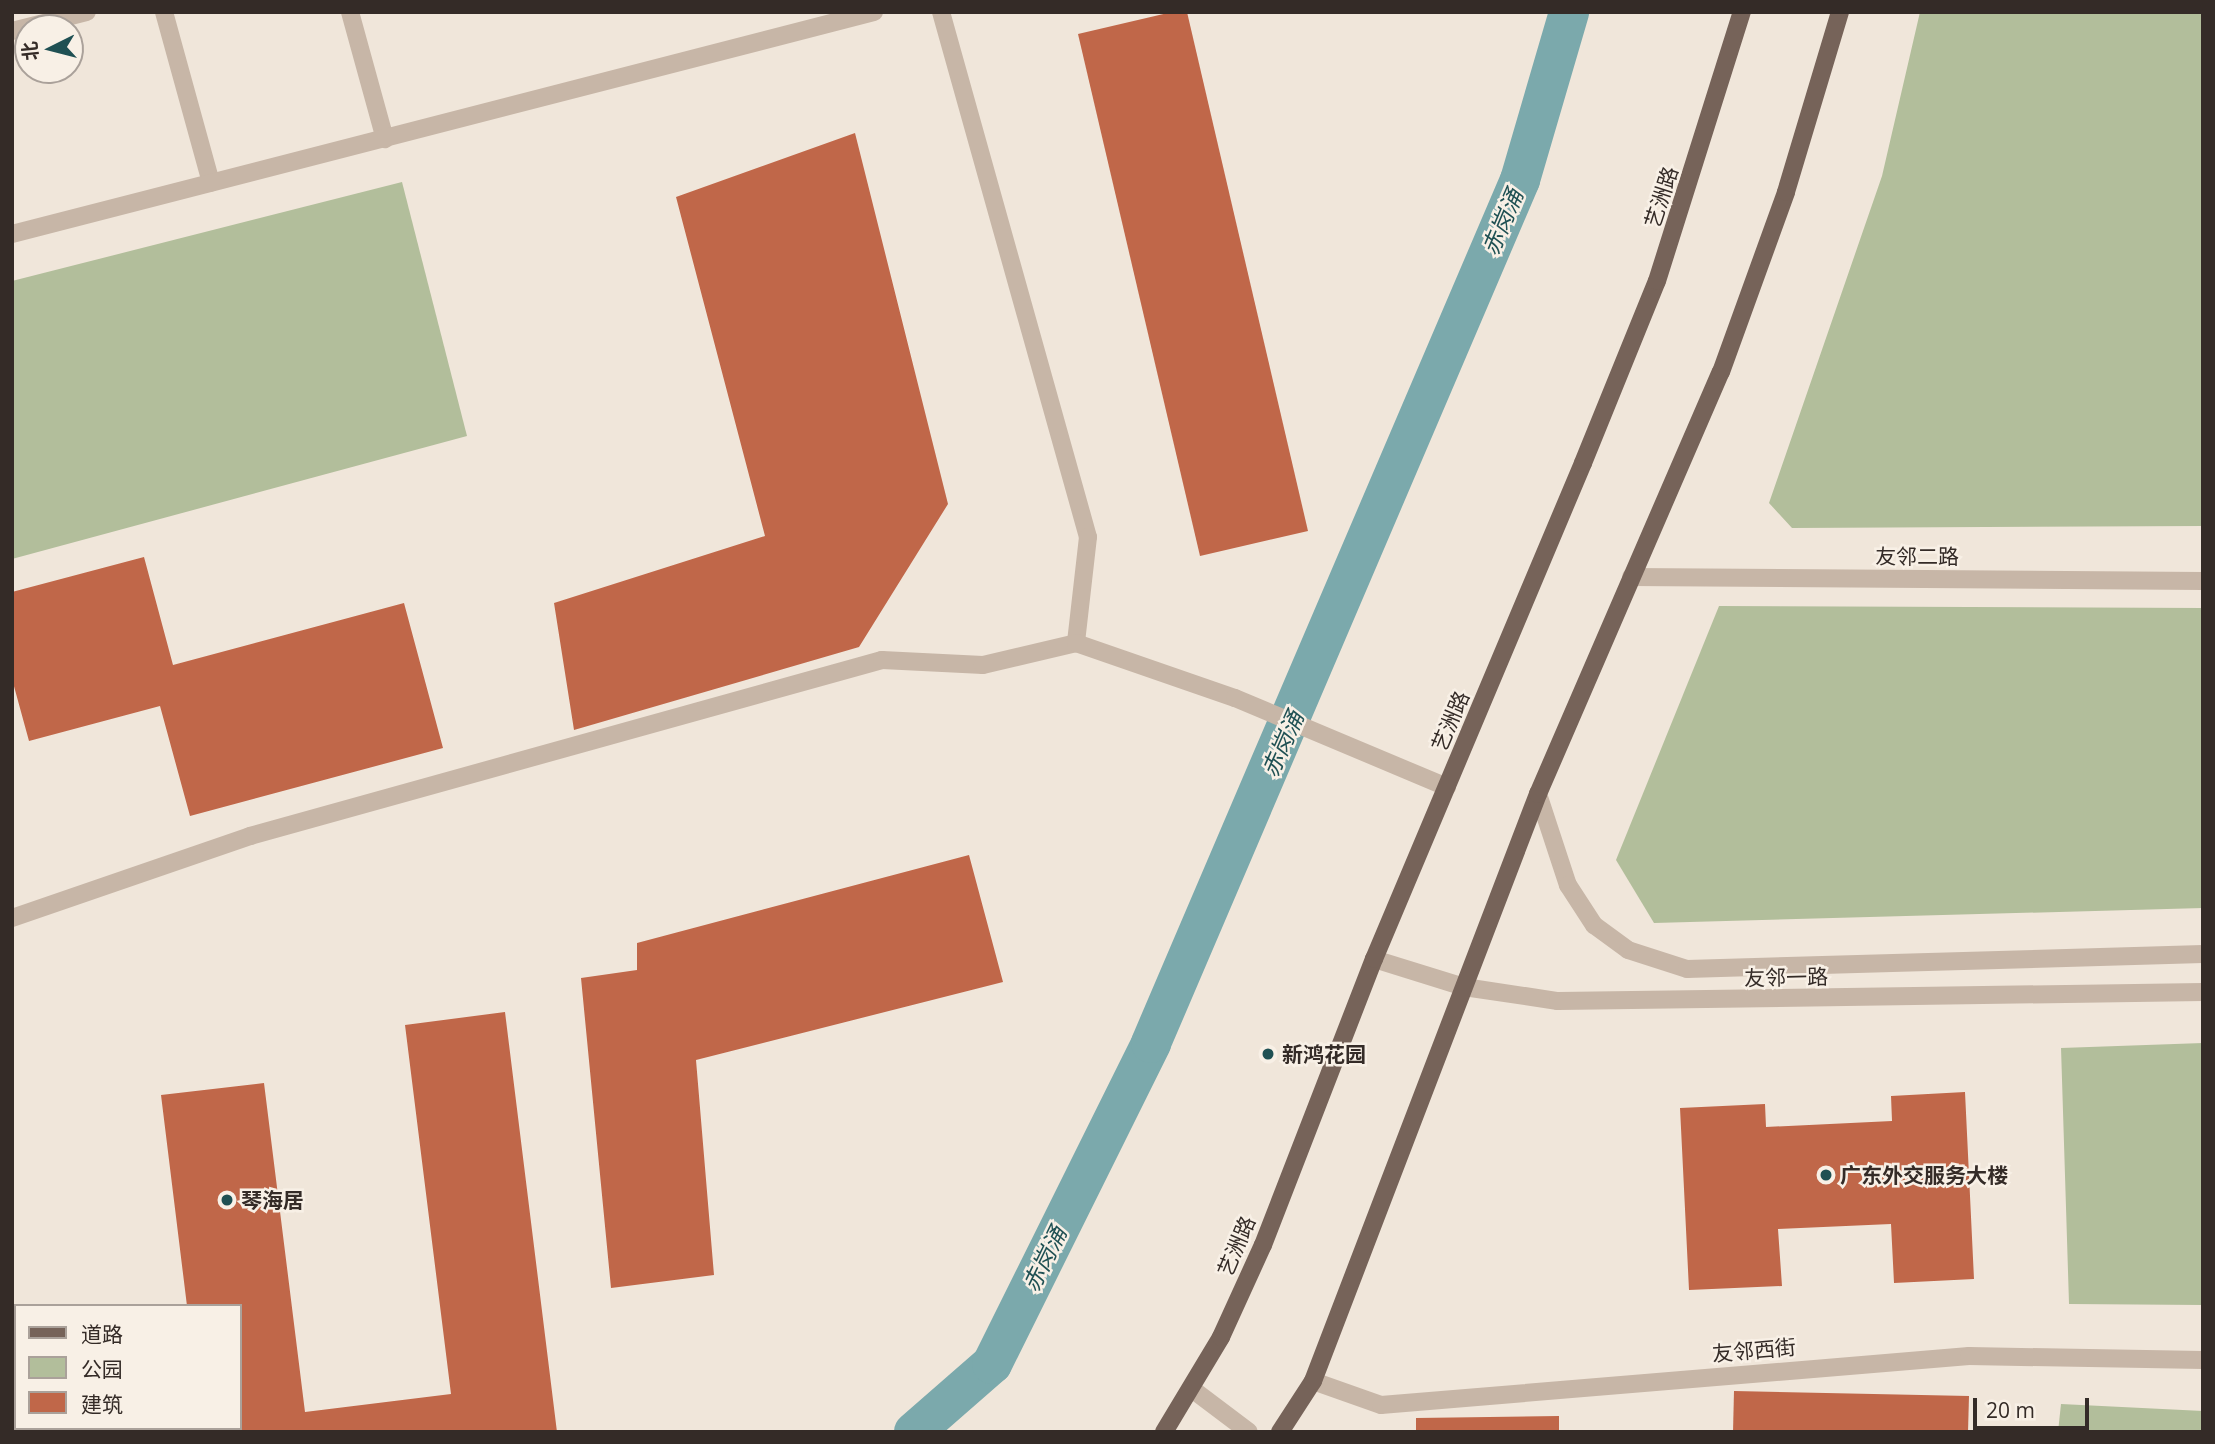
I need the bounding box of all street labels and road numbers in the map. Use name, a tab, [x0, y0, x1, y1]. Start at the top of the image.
street label: 艺洲路	[1639, 163, 1683, 231]
street label: 友邻二路	[1875, 543, 1959, 569]
street label: 艺洲路	[1426, 687, 1474, 755]
street label: 友邻一路	[1744, 964, 1828, 990]
street label: 艺洲路	[1212, 1212, 1260, 1280]
street label: 友邻西街	[1711, 1334, 1797, 1366]

